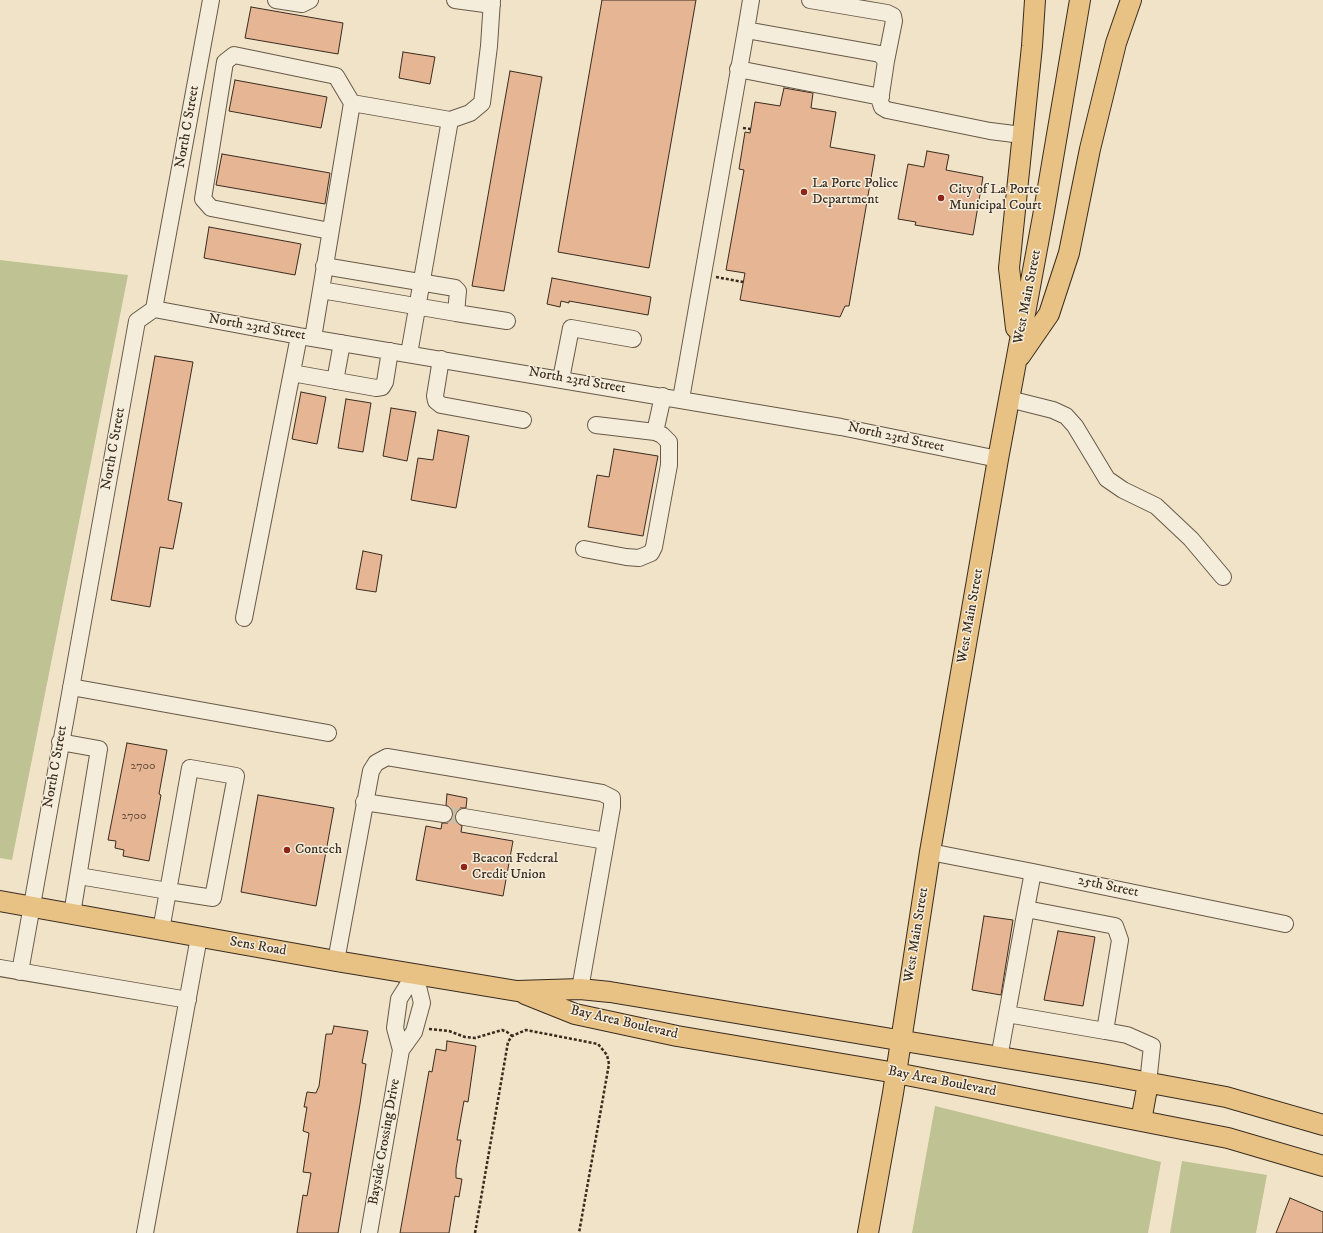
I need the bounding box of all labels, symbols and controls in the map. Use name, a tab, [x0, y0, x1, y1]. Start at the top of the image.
street label: North C Street	[172, 84, 204, 170]
place label: La Porte Police Department	[812, 176, 898, 208]
place label: City of La Porte Municipal Court	[949, 182, 1042, 214]
marker: La Porte Police Department	[799, 187, 809, 197]
marker: City of La Porte Municipal Court	[936, 193, 946, 203]
street label: West Main Street	[1011, 248, 1045, 346]
street label: North 23rd Street	[207, 311, 307, 345]
street label: North 23rd Street	[527, 364, 627, 398]
street label: North C Street	[98, 406, 130, 492]
street label: North 23rd Street	[846, 420, 946, 456]
street label: West Main Street	[954, 567, 988, 665]
street label: North C Street	[40, 724, 72, 810]
house number: 2700	[131, 760, 155, 774]
house number: 2700	[122, 810, 146, 824]
place label: Contech	[295, 842, 342, 858]
marker: Contech	[282, 845, 292, 855]
place label: Beacon Federal Credit Union	[472, 851, 558, 884]
marker: Beacon Federal Credit Union	[459, 862, 469, 872]
street label: 25th Street	[1076, 872, 1140, 902]
street label: West Main Street	[901, 886, 933, 984]
street label: Sens Road	[228, 934, 288, 960]
street label: Bay Area Boulevard	[569, 1002, 679, 1044]
street label: Bay Area Boulevard	[886, 1063, 998, 1101]
street label: Bayside Crossing Drive	[366, 1078, 404, 1206]

